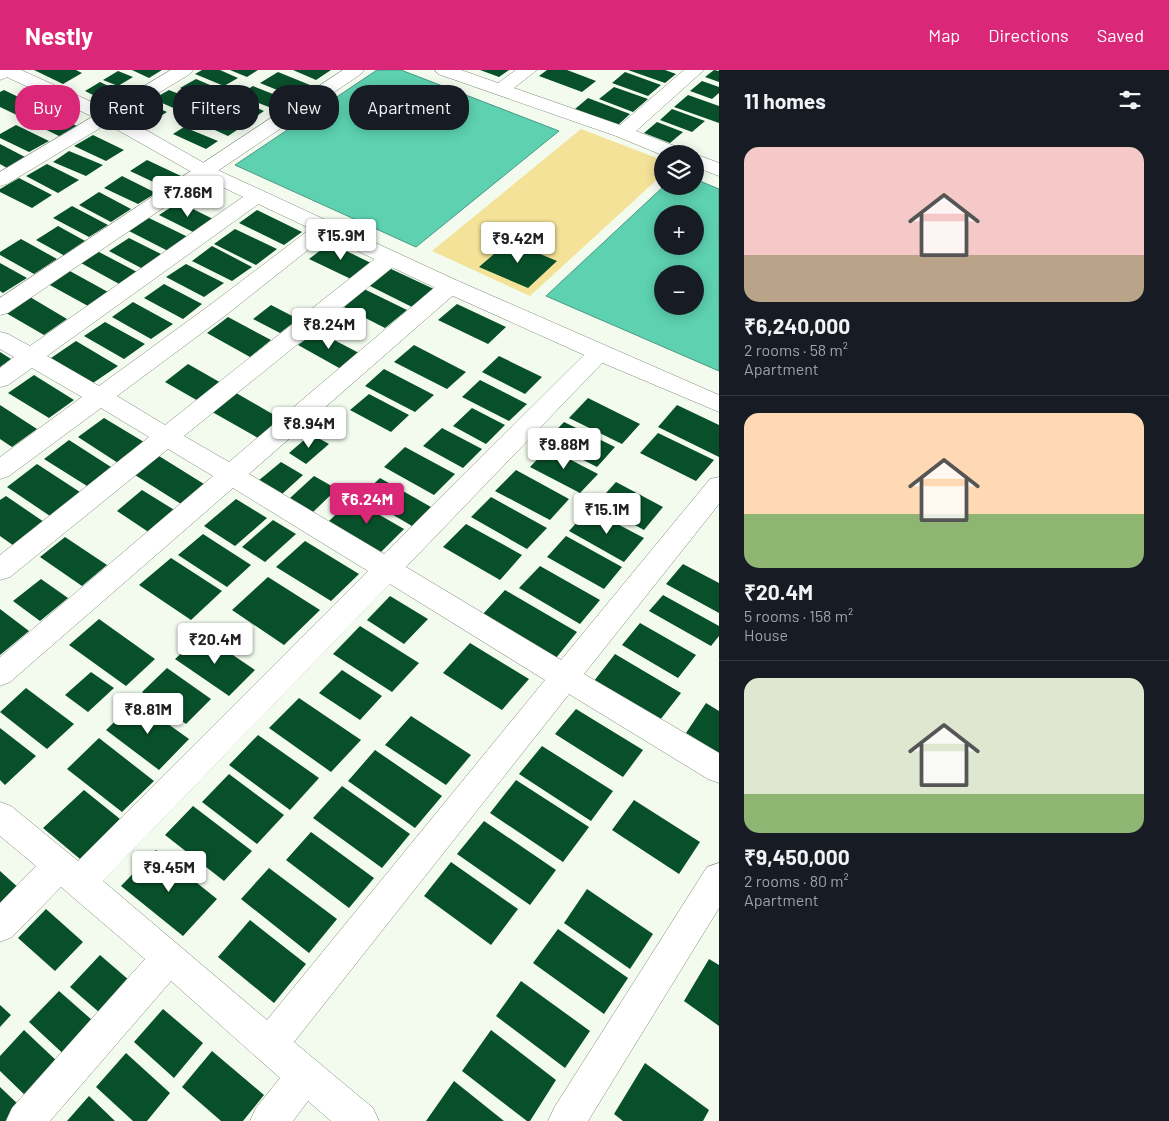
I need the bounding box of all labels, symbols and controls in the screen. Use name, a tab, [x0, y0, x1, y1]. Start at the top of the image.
text: Nestly	[25, 21, 93, 50]
text: Map	[928, 24, 960, 46]
text: Directions	[988, 24, 1069, 46]
text: Saved	[1097, 24, 1144, 46]
chip: Buy	[15, 85, 80, 130]
chip: Rent	[90, 85, 163, 130]
chip: Filters	[173, 85, 259, 130]
chip: New	[269, 85, 339, 130]
chip: Apartment	[349, 85, 469, 130]
icon: filters	[1116, 86, 1144, 114]
text: 11 homes	[744, 88, 826, 113]
map controls	[654, 145, 704, 315]
button: layers	[654, 145, 704, 195]
pin: ₹7.86M	[147, 176, 229, 218]
icon: home	[899, 180, 989, 270]
text: ₹7.86M	[163, 182, 213, 201]
button: +	[654, 205, 704, 255]
pin: ₹15.9M	[300, 218, 382, 261]
pin: ₹9.42M	[477, 222, 559, 264]
text: ₹15.9M	[317, 225, 365, 244]
text: ₹9.42M	[492, 228, 544, 247]
button: −	[654, 265, 704, 315]
pin: ₹8.24M	[288, 308, 370, 350]
text: ₹6,240,000	[744, 313, 850, 338]
text: ₹8.24M	[303, 314, 355, 333]
text: 2 rooms · 58 m²	[744, 340, 848, 359]
text: Apartment	[744, 359, 819, 378]
pin: ₹8.94M	[268, 406, 350, 449]
text: ₹8.94M	[283, 413, 335, 432]
pin: ₹9.88M	[523, 428, 605, 470]
text: ₹9.88M	[539, 434, 589, 453]
icon: home	[899, 445, 989, 535]
pin: ₹6.24M	[326, 482, 408, 525]
text: ₹6.24M	[341, 489, 393, 508]
pin: ₹15.1M	[566, 492, 648, 535]
text: ₹15.1M	[585, 499, 629, 518]
text: ₹20.4M	[744, 579, 813, 604]
text: 5 rooms · 158 m²	[744, 606, 853, 625]
pin: ₹20.4M	[174, 622, 256, 665]
text: House	[744, 625, 788, 644]
text: ₹20.4M	[189, 629, 241, 648]
pin: ₹8.81M	[107, 692, 189, 735]
text: ₹8.81M	[124, 699, 172, 718]
icon: home	[899, 710, 989, 800]
text: ₹9,450,000	[744, 844, 850, 869]
pin: ₹9.45M	[128, 850, 210, 893]
text: ₹9.45M	[143, 857, 195, 876]
text: 2 rooms · 80 m²	[744, 871, 849, 890]
text: Apartment	[744, 890, 819, 909]

